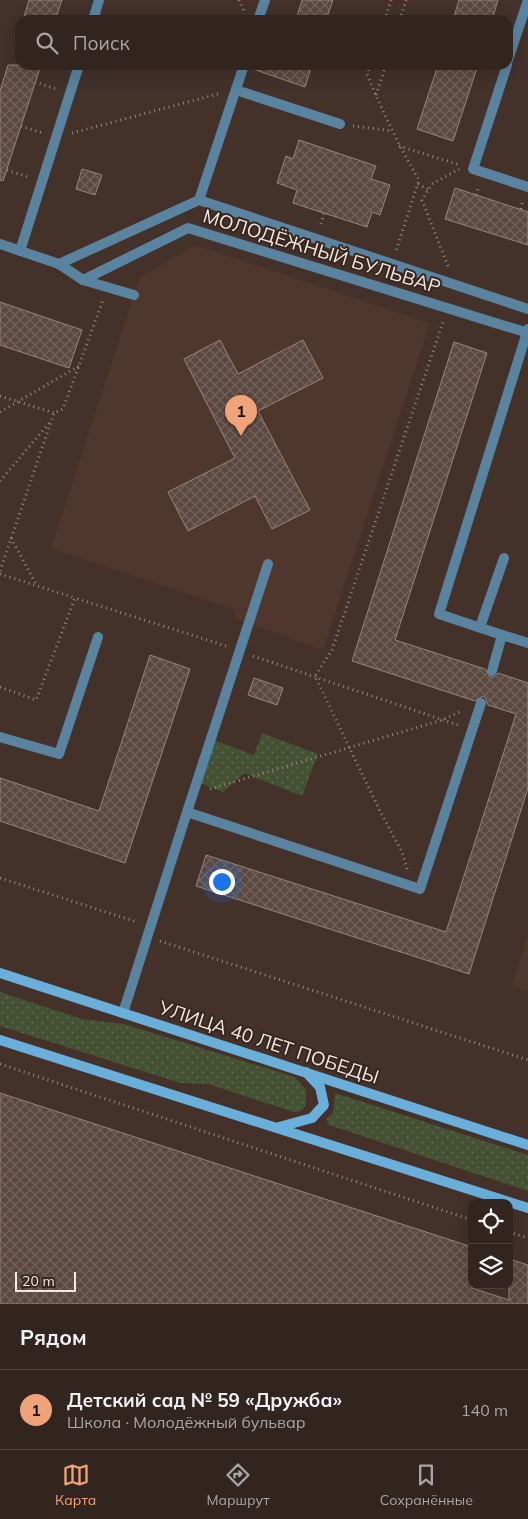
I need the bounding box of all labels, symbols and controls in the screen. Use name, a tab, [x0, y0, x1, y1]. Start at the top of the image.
search box	[15, 15, 513, 70]
icon: search	[33, 29, 61, 57]
text: Поиск	[73, 31, 130, 55]
street label: МОЛОДЁЖНЫЙ БУЛЬВАР	[200, 203, 444, 299]
pin: 1	[225, 395, 257, 436]
your location	[209, 869, 235, 895]
street label: УЛИЦА 40 ЛЕТ ПОБЕДЫ	[155, 995, 382, 1089]
map controls	[468, 1199, 513, 1289]
button: locate	[468, 1199, 513, 1244]
button: layers	[468, 1244, 513, 1289]
scale bar	[15, 1269, 76, 1292]
text: 20 m	[22, 1272, 55, 1290]
text: Рядом	[20, 1324, 87, 1350]
text: Детский сад № 59 «Дружба»	[67, 1388, 342, 1412]
text: 1	[31, 1400, 41, 1420]
text: 140 m	[461, 1400, 508, 1420]
text: Школа · Молодёжный бульвар	[67, 1412, 306, 1432]
tab: Карта	[55, 1461, 96, 1509]
tab: Маршрут	[207, 1461, 270, 1509]
tab: Сохранённые	[380, 1461, 473, 1509]

